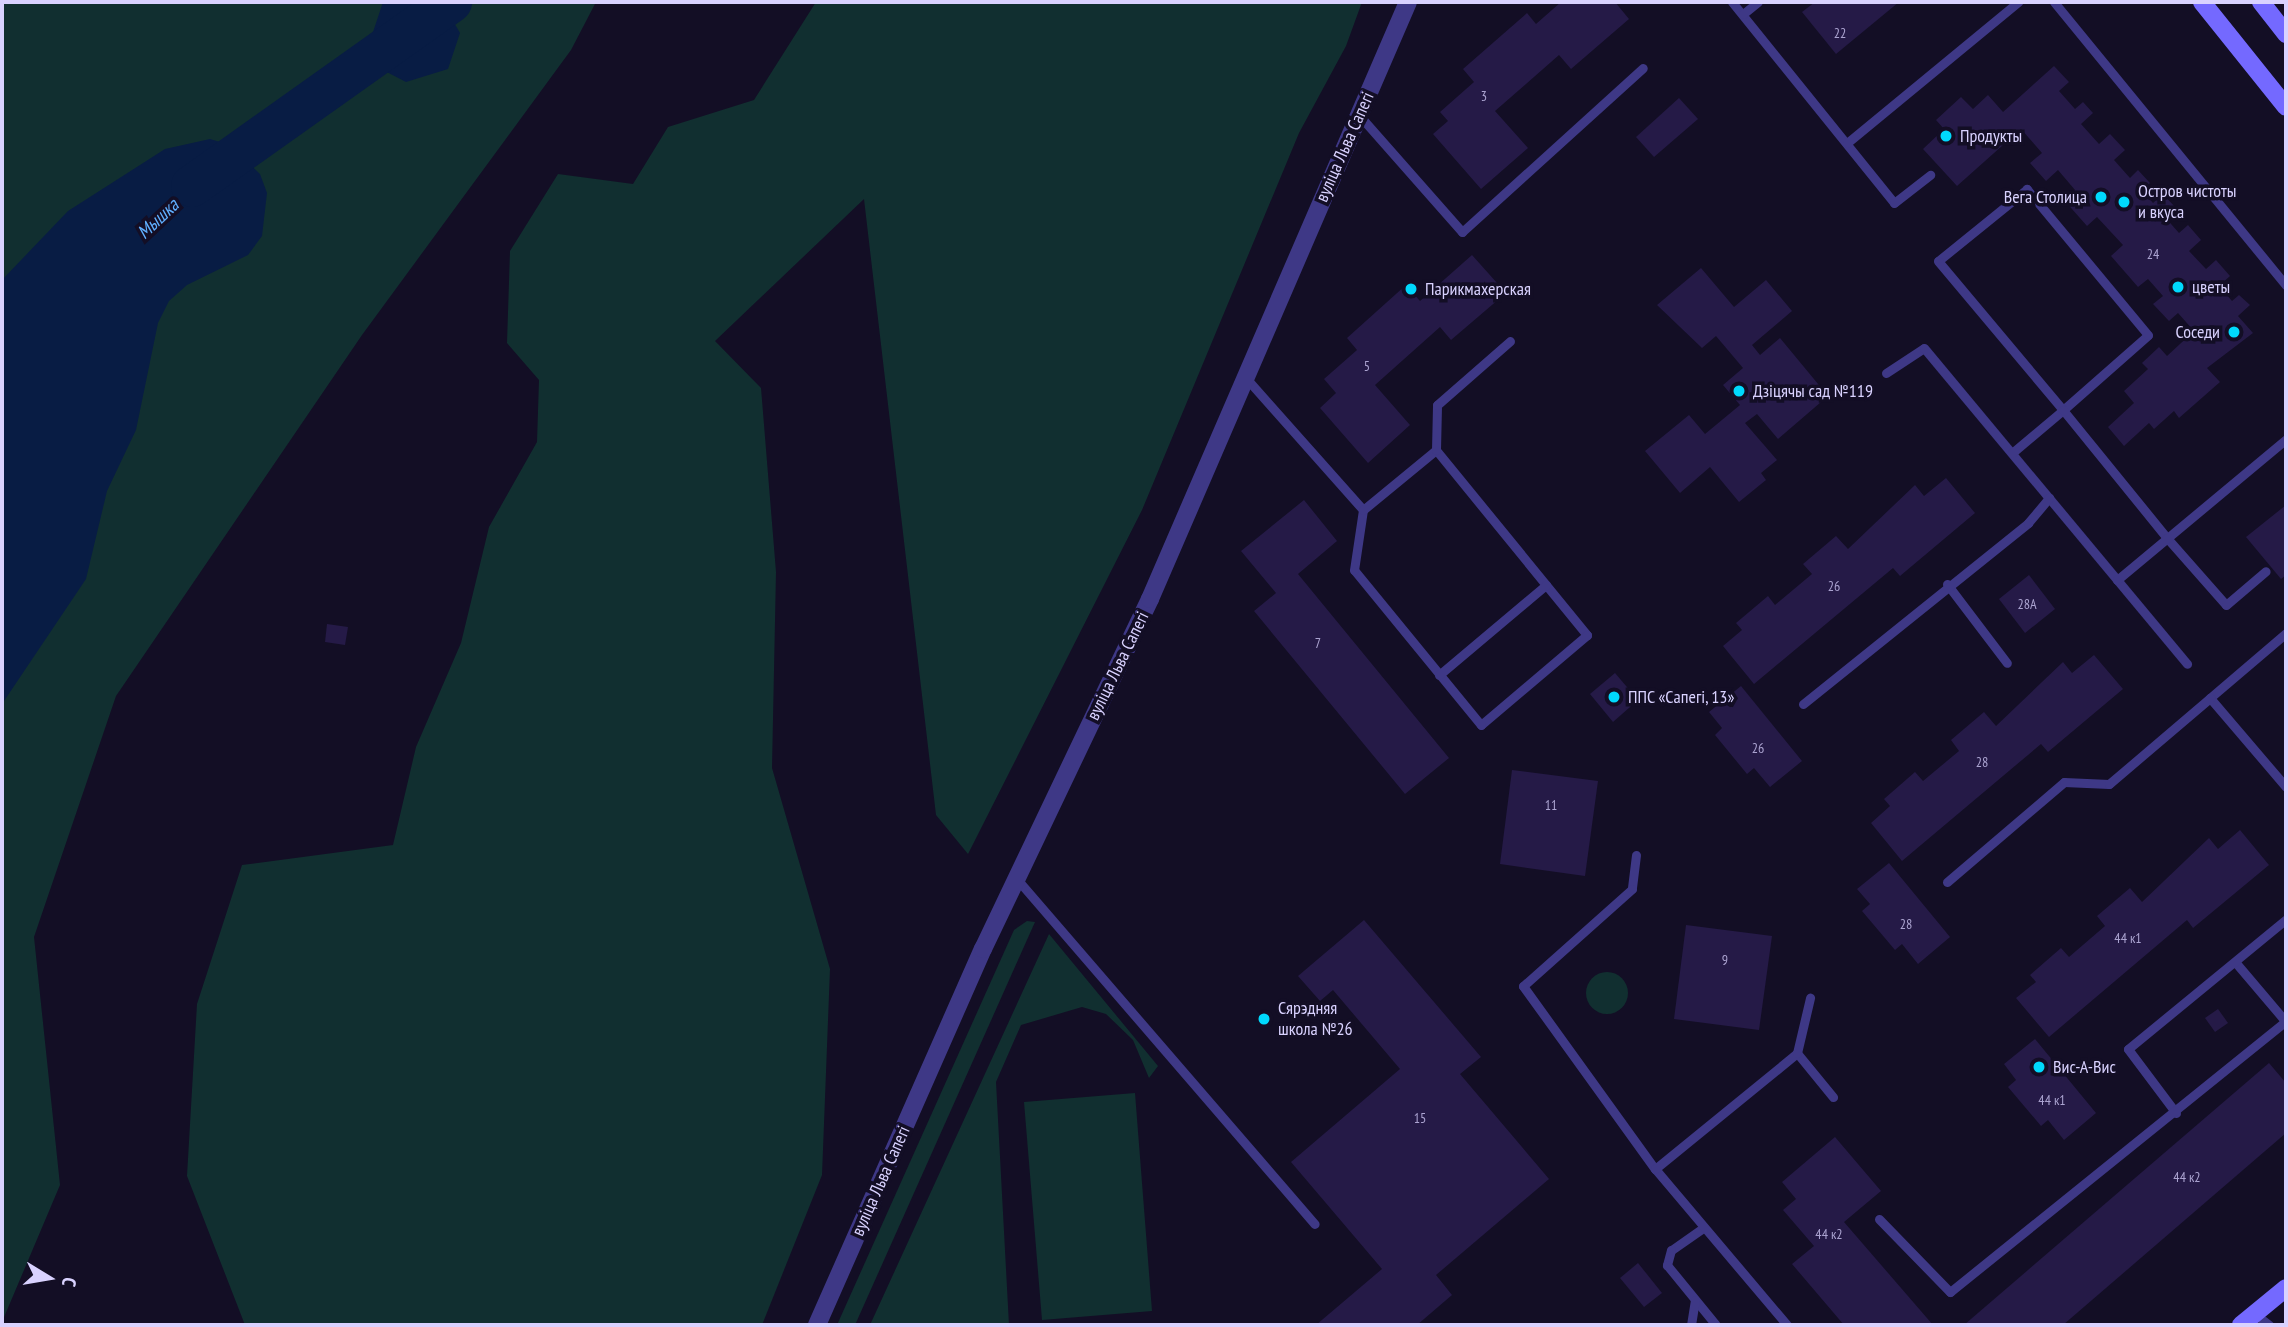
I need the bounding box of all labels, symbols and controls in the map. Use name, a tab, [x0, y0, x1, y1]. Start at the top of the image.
house number: 22	[1834, 25, 1846, 41]
house number: 3	[1481, 88, 1487, 104]
street label: вуліца Льва Сапегі	[1311, 89, 1379, 205]
place label: Продукты	[1960, 125, 2022, 147]
marker: Продукты	[1938, 128, 1954, 144]
place label: Остров чистоты и вкуса	[2138, 181, 2236, 224]
place label: Вега Столица	[2004, 186, 2087, 208]
marker: Вега Столица	[2093, 189, 2109, 205]
water label: Мышка	[132, 194, 184, 244]
marker: Остров чистоты и вкуса	[2116, 194, 2132, 210]
house number: 24	[2147, 246, 2159, 262]
place label: цветы	[2192, 276, 2230, 298]
place label: Парикмахерская	[1425, 278, 1531, 300]
marker: цветы	[2170, 279, 2186, 295]
marker: Парикмахерская	[1403, 281, 1419, 297]
place label: Соседи	[2175, 321, 2220, 343]
marker: Соседи	[2226, 324, 2242, 340]
house number: 5	[1364, 358, 1370, 374]
place label: Дзіцячы сад №119	[1753, 380, 1873, 402]
marker: Дзіцячы сад №119	[1731, 383, 1747, 399]
house number: 26	[1828, 578, 1840, 594]
house number: 28А	[2017, 596, 2037, 612]
street label: вуліца Льва Сапегі	[1082, 608, 1154, 724]
house number: 7	[1315, 635, 1321, 651]
place label: ППС «Сапегі, 13»	[1628, 686, 1736, 708]
marker: ППС «Сапегі, 13»	[1606, 689, 1622, 705]
house number: 26	[1752, 740, 1764, 756]
house number: 28	[1976, 754, 1988, 770]
house number: 11	[1545, 797, 1557, 813]
house number: 28	[1900, 916, 1912, 932]
house number: 44 к1	[2114, 930, 2142, 946]
house number: 9	[1722, 952, 1728, 968]
place label: Сярэдняя школа №26	[1278, 998, 1353, 1040]
marker: Сярэдняя школа №26	[1256, 1011, 1272, 1027]
place label: Вис-А-Вис	[2053, 1056, 2116, 1078]
marker: Вис-А-Вис	[2031, 1059, 2047, 1075]
house number: 44 к1	[2038, 1092, 2066, 1108]
house number: 15	[1414, 1110, 1426, 1126]
street label: вуліца Льва Сапегі	[847, 1123, 915, 1239]
house number: 44 к2	[2173, 1169, 2201, 1185]
house number: 44 к2	[1815, 1226, 1843, 1242]
north arrow	[14, 1243, 84, 1313]
text: С	[57, 1275, 82, 1289]

